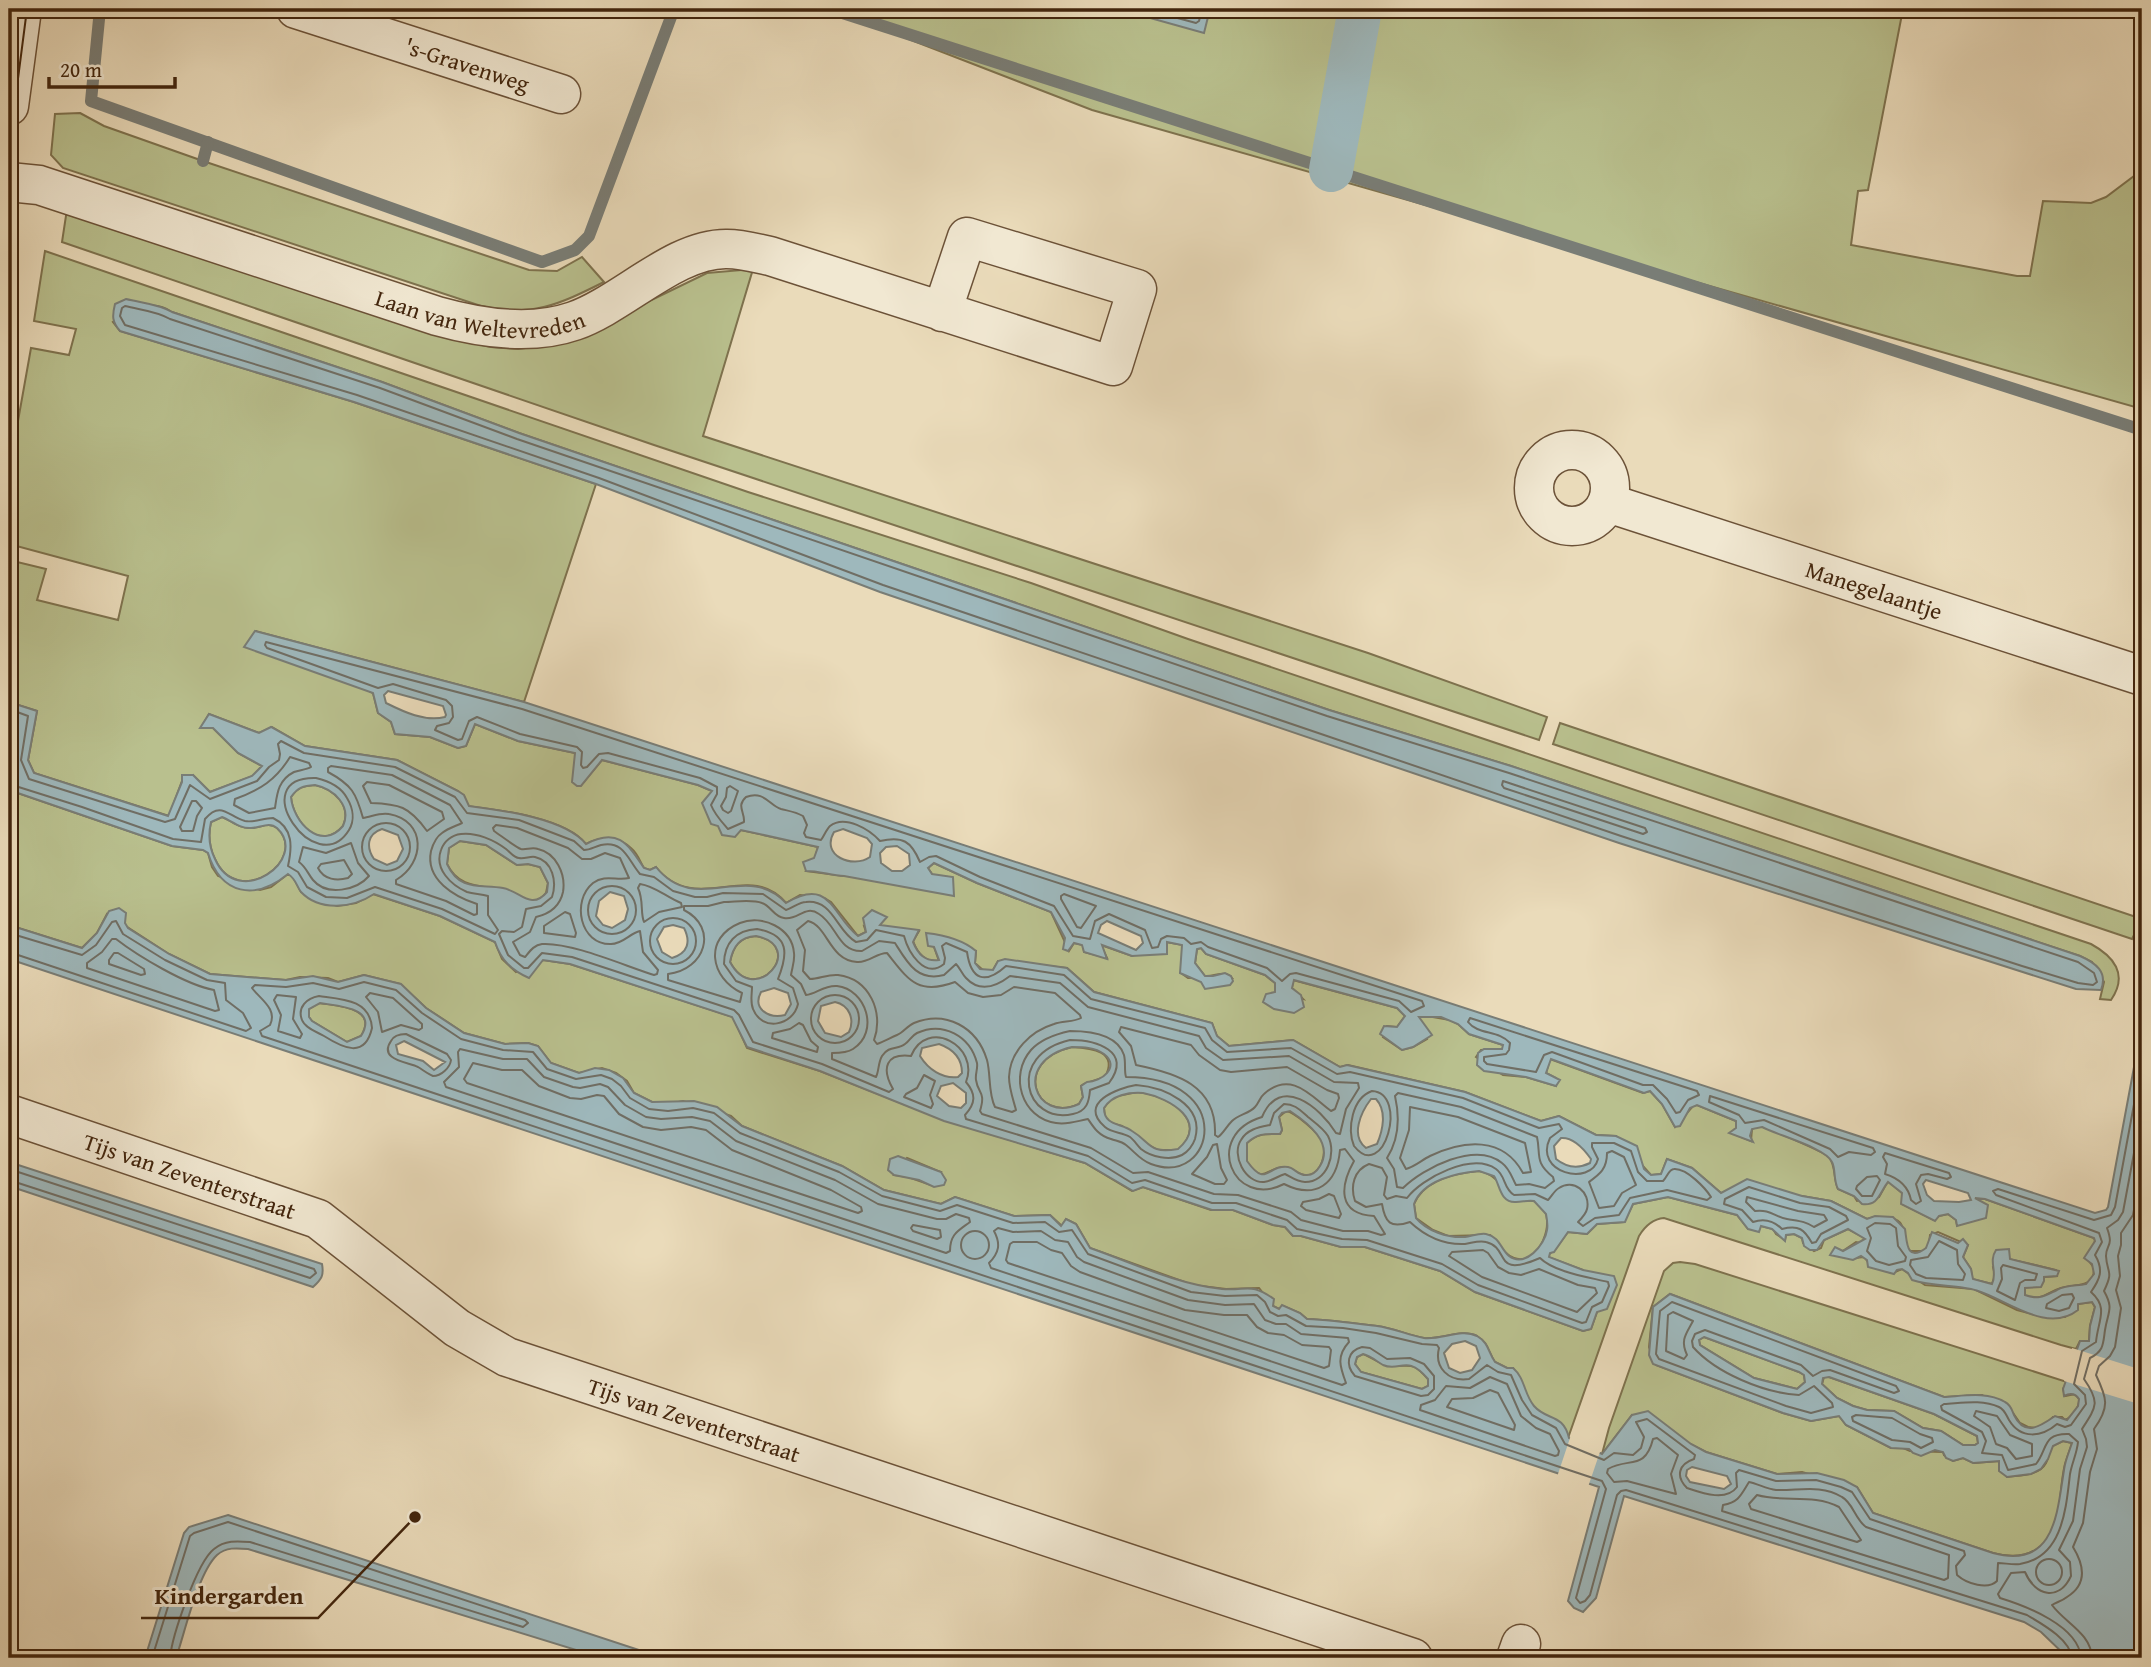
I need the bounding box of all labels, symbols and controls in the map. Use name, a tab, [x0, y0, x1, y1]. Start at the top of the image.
street label: 's-Gravenweg	[401, 29, 534, 100]
scale bar	[49, 46, 175, 90]
text: 20 m	[60, 54, 102, 85]
street label: Laan van Weltevreden	[371, 280, 590, 346]
street label: Manegelaantje	[1802, 552, 1947, 627]
street label: Tijs van Zeventerstraat	[79, 1124, 300, 1227]
street label: Tijs van Zeventerstraat	[584, 1369, 805, 1470]
callout: Kindergarden	[141, 1573, 318, 1618]
text: Kindergarden	[155, 1578, 303, 1613]

